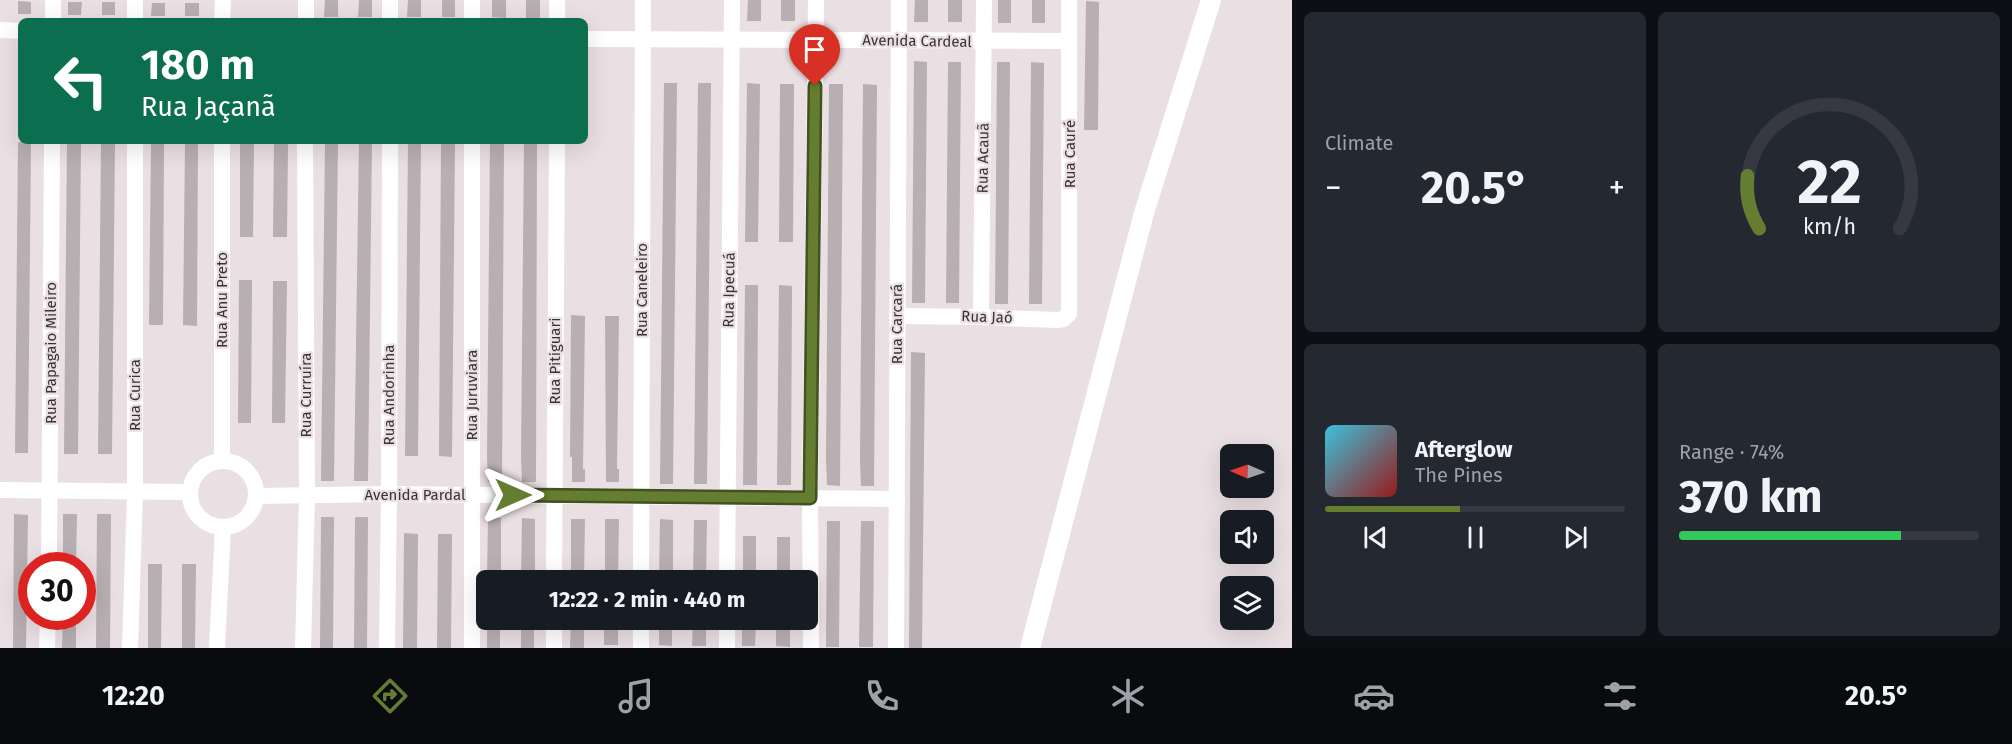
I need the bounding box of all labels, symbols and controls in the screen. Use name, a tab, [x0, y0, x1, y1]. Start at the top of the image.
pin	[789, 24, 840, 86]
street label: Avenida Cardeal	[862, 31, 972, 51]
icon: arrive	[798, 33, 831, 66]
text: 180 m	[141, 40, 255, 90]
icon: left	[42, 42, 120, 120]
text: Rua Jaçanã	[141, 91, 276, 123]
street label: Rua Cauré	[1061, 120, 1079, 188]
street label: Rua Acauã	[973, 123, 993, 193]
text: Climate	[1325, 131, 1393, 155]
text: 22	[1797, 145, 1861, 220]
text: 20.5°	[1421, 161, 1529, 215]
text: −	[1325, 168, 1342, 208]
text: +	[1609, 168, 1625, 208]
text: km/h	[1802, 214, 1856, 240]
street label: Rua Caneleiro	[633, 243, 651, 337]
street label: Rua Anu Preto	[213, 252, 231, 348]
street label: Rua Ipecuá	[719, 252, 739, 328]
street label: Rua Papagaio Mileiro	[42, 282, 60, 424]
street label: Rua Carcará	[888, 284, 906, 364]
street label: Rua Jaó	[961, 307, 1013, 327]
street label: Rua Pitiguari	[546, 317, 564, 405]
street label: Rua Andorinha	[380, 345, 398, 445]
street label: Rua Juruviara	[463, 350, 481, 440]
street label: Rua Curruíra	[297, 353, 315, 437]
street label: Rua Curica	[126, 359, 144, 431]
text: Afterglow	[1415, 436, 1512, 463]
text: Range · 74%	[1679, 440, 1784, 464]
north arrow	[1220, 444, 1274, 498]
map controls	[1220, 444, 1274, 630]
position arrow	[481, 463, 545, 527]
text: The Pines	[1415, 463, 1502, 487]
text: 370 km	[1679, 470, 1823, 524]
street label: Avenida Pardal	[365, 486, 466, 504]
button: sound	[1220, 510, 1274, 564]
icon: previous	[1359, 521, 1392, 554]
icon: pause	[1459, 521, 1492, 554]
icon: next	[1559, 521, 1592, 554]
speed limit sign: 30	[18, 552, 96, 630]
button: layers	[1220, 576, 1274, 630]
text: 12:22 · 2 min · 440 m	[549, 586, 745, 613]
icon: directions	[369, 675, 411, 717]
icon: music	[615, 675, 657, 717]
icon: phone	[861, 675, 903, 717]
icon: climate	[1107, 675, 1149, 717]
icon: car	[1353, 675, 1395, 717]
icon: filters	[1599, 675, 1641, 717]
text: 12:20	[102, 680, 165, 712]
text: 20.5°	[1845, 680, 1910, 712]

